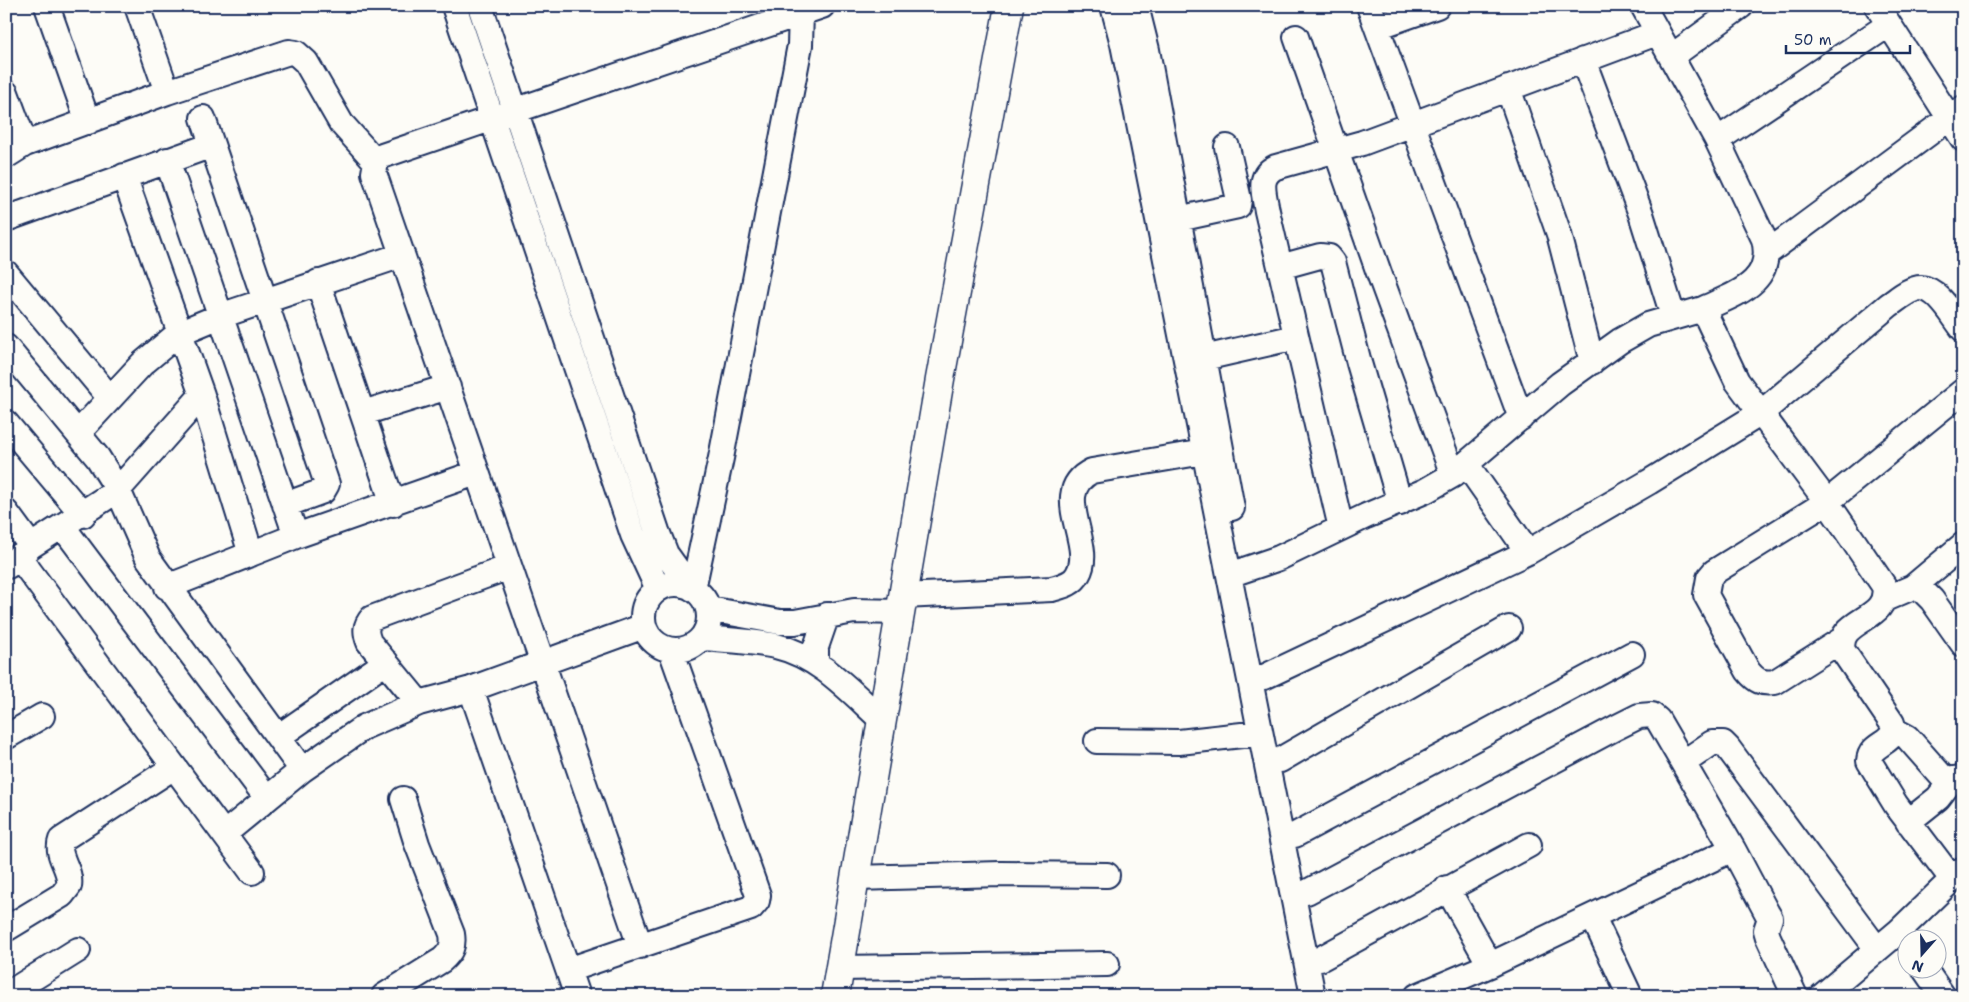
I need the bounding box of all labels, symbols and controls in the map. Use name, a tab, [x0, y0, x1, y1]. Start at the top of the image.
scale bar	[1786, 22, 1910, 54]
text: 50 m	[1794, 30, 1832, 50]
north arrow	[1896, 930, 1946, 980]
text: N	[1909, 956, 1926, 977]

